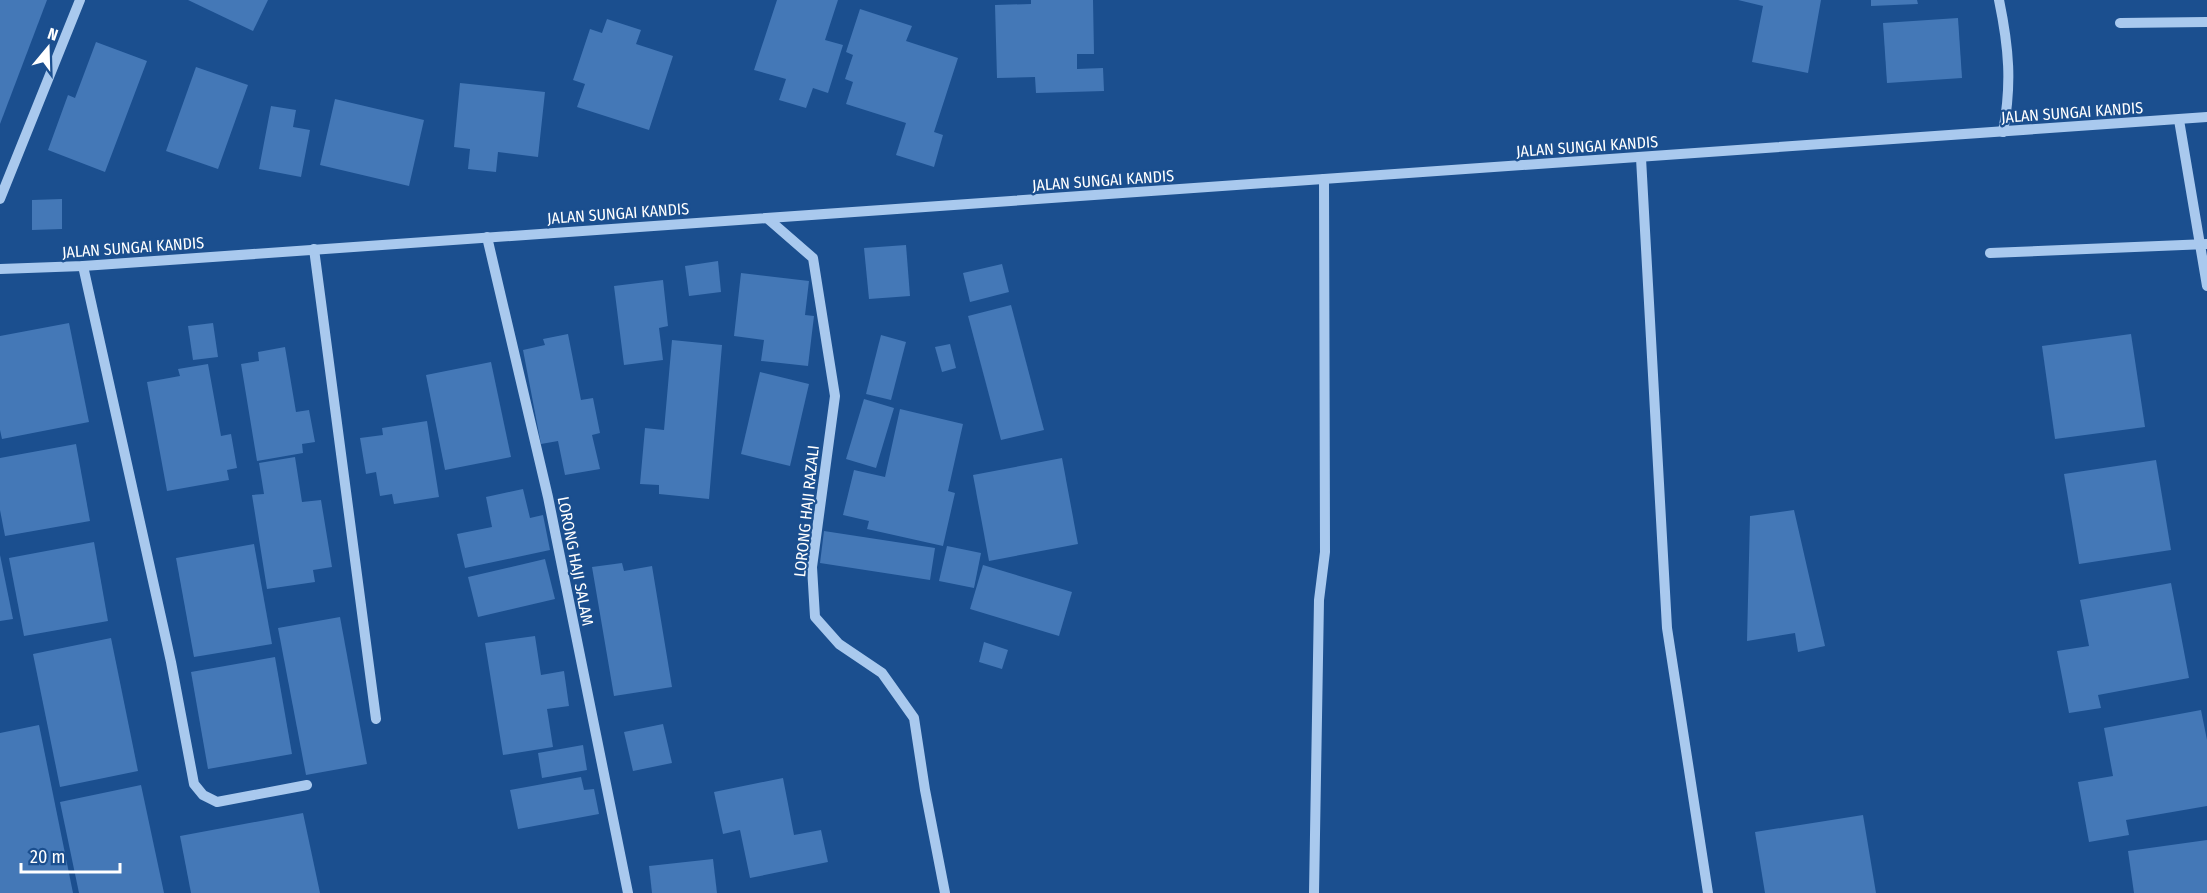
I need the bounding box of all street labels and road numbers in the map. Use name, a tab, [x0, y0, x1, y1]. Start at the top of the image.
street label: JALAN SUNGAI KANDIS	[2000, 98, 2144, 127]
street label: JALAN SUNGAI KANDIS	[1515, 132, 1659, 161]
street label: JALAN SUNGAI KANDIS	[1031, 166, 1175, 195]
street label: JALAN SUNGAI KANDIS	[546, 199, 690, 228]
street label: JALAN SUNGAI KANDIS	[61, 233, 205, 262]
street label: LORONG HAJI RAZALI	[790, 444, 823, 578]
street label: LORONG HAJI SALAM	[554, 495, 597, 627]

